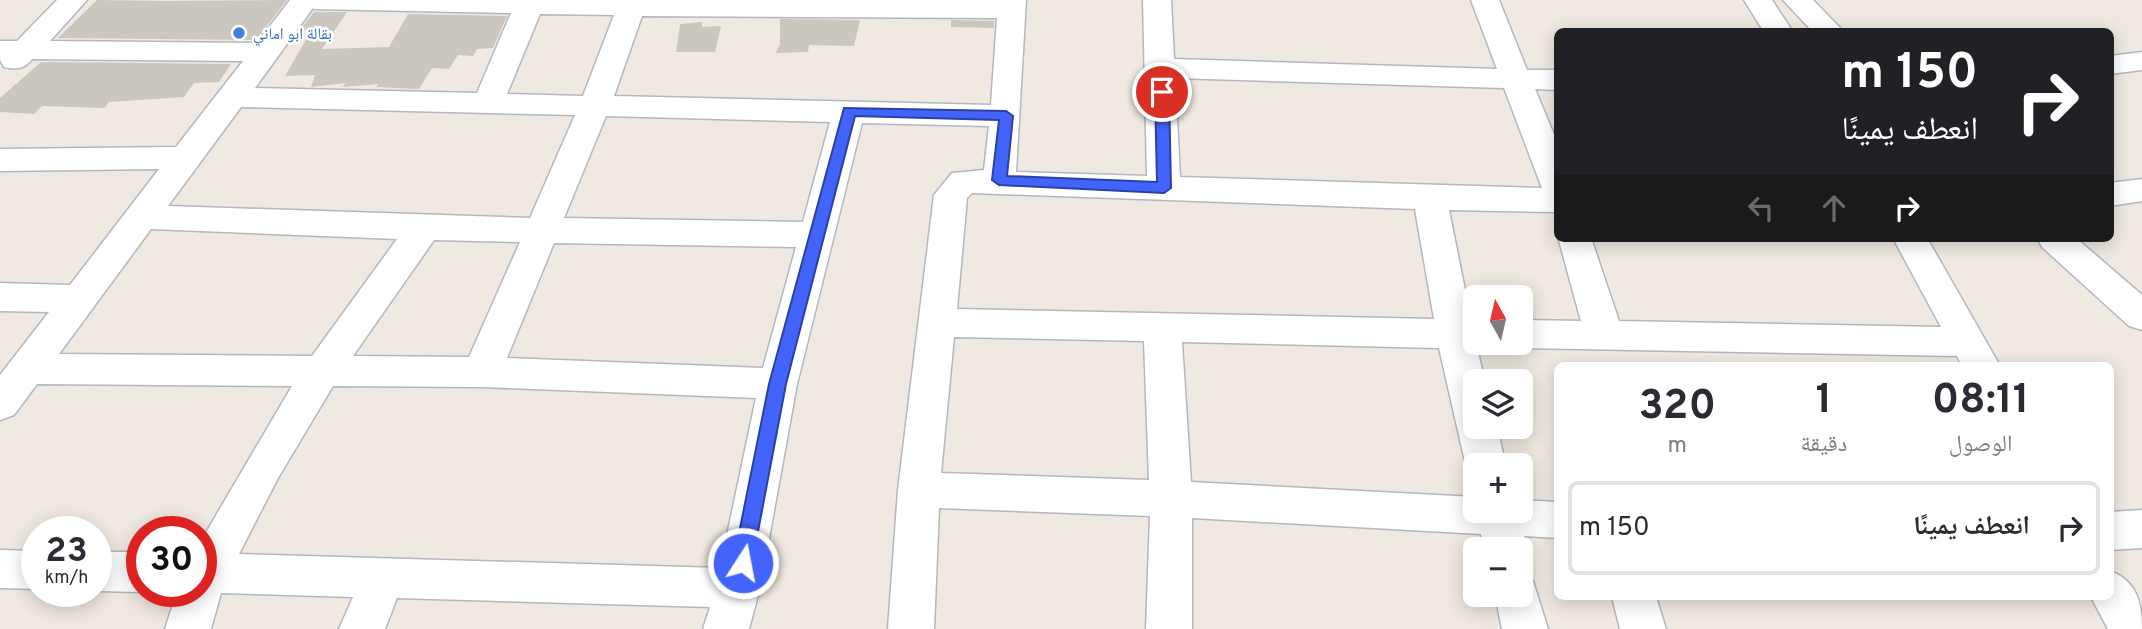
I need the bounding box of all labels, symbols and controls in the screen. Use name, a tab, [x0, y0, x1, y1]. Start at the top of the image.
marker: بقالة ابو اماني	[231, 25, 247, 41]
place label: بقالة ابو اماني	[253, 25, 332, 46]
text: 150 m	[1841, 44, 1978, 106]
icon: right	[2002, 56, 2093, 147]
pin	[1132, 62, 1192, 122]
icon: arrive	[1143, 73, 1181, 111]
text: انعطف يمينًا	[1841, 111, 1978, 151]
icon: left	[1742, 189, 1780, 227]
icon: ahead	[1815, 189, 1853, 227]
icon: right	[1888, 189, 1926, 227]
north arrow	[1463, 285, 1533, 355]
map controls	[1463, 285, 1533, 607]
button: layers	[1463, 369, 1533, 439]
text: 1	[1815, 375, 1832, 428]
text: 08:11	[1932, 375, 2030, 428]
text: 320	[1638, 381, 1716, 434]
text: دقيقة	[1801, 431, 1847, 460]
text: الوصول	[1949, 431, 2012, 460]
text: m	[1668, 432, 1687, 461]
button: +	[1463, 453, 1533, 523]
icon: right	[2051, 509, 2089, 547]
text: انعطف يمينًا	[1913, 511, 2030, 544]
text: 150 m	[1579, 512, 1650, 545]
speed limit sign: 30	[126, 516, 217, 607]
position arrow	[706, 526, 780, 600]
text: 23	[45, 530, 88, 574]
button: −	[1463, 537, 1533, 607]
text: km/h	[45, 567, 88, 590]

